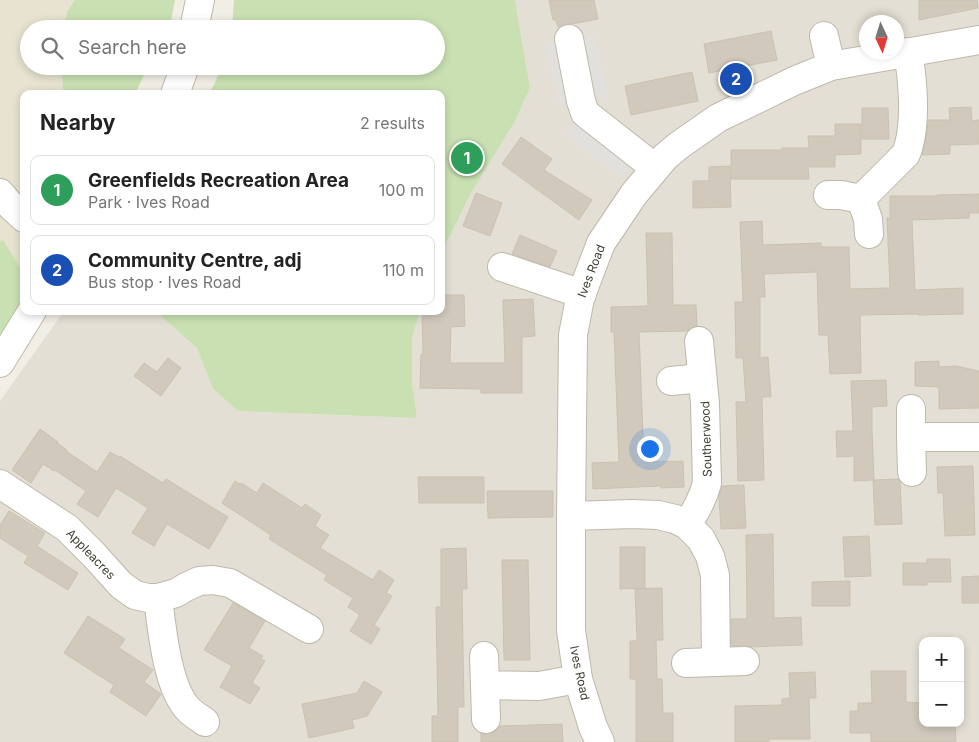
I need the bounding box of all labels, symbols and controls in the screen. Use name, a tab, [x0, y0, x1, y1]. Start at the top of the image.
north arrow	[859, 15, 904, 60]
search box	[20, 20, 445, 75]
icon: search	[38, 34, 66, 62]
text: Search here	[78, 36, 187, 59]
pin: 2	[720, 60, 752, 98]
text: Nearby	[40, 110, 115, 135]
text: 2 results	[360, 113, 425, 133]
pin: 1	[451, 139, 483, 177]
text: Greenfields Recreation Area	[88, 169, 349, 192]
text: 1	[54, 180, 60, 200]
text: 100 m	[379, 180, 424, 200]
text: Park · Ives Road	[88, 192, 210, 212]
street label: Ives Road	[574, 242, 608, 300]
text: Community Centre, adj	[88, 249, 302, 272]
text: 2	[52, 260, 62, 280]
text: 110 m	[382, 260, 424, 280]
text: Bus stop · Ives Road	[88, 272, 241, 292]
street label: Southerwood	[697, 401, 715, 477]
your location	[637, 436, 663, 462]
street label: Appleacres	[63, 526, 119, 582]
map controls	[919, 637, 964, 727]
button: +	[919, 637, 964, 682]
street label: Ives Road	[567, 644, 593, 702]
button: −	[919, 682, 964, 727]

